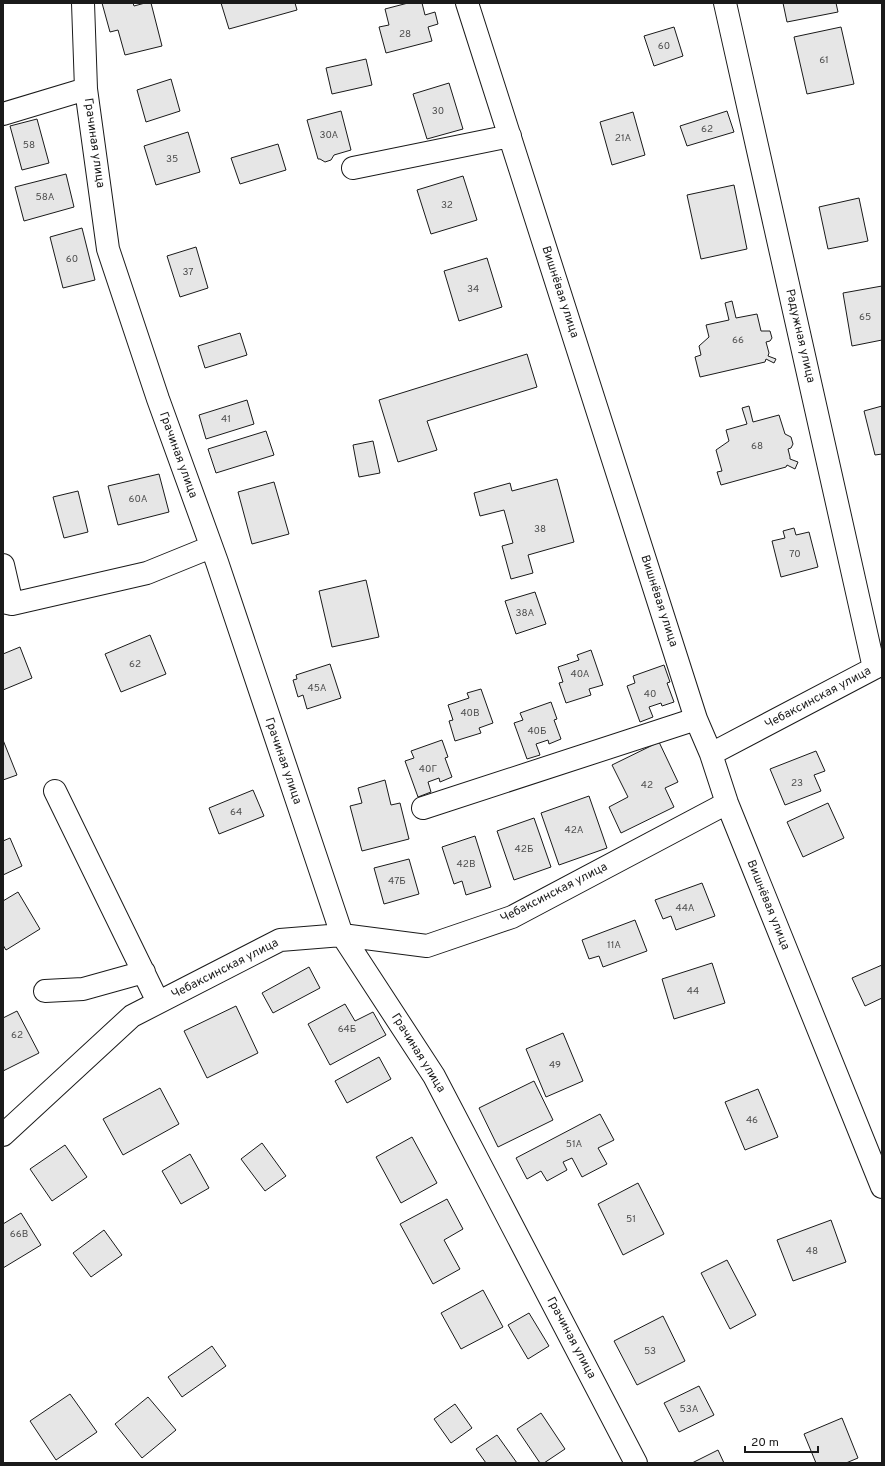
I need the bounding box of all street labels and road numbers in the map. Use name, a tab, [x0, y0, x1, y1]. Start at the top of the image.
street label: Грачиная улица	[80, 97, 108, 189]
street label: Вишнёвая улица	[538, 244, 582, 340]
street label: Радужная улица	[781, 287, 819, 385]
street label: Грачиная улица	[155, 410, 201, 500]
street label: Вишнёвая улица	[637, 553, 681, 649]
street label: Чебаксинская улица	[762, 663, 874, 733]
street label: Грачиная улица	[261, 716, 305, 806]
street label: Вишнёвая улица	[743, 858, 793, 952]
street label: Чебаксинская улица	[498, 859, 610, 927]
street label: Чебаксинская улица	[169, 935, 281, 1003]
street label: Грачиная улица	[387, 1010, 449, 1096]
street label: Грачиная улица	[543, 1294, 599, 1382]

